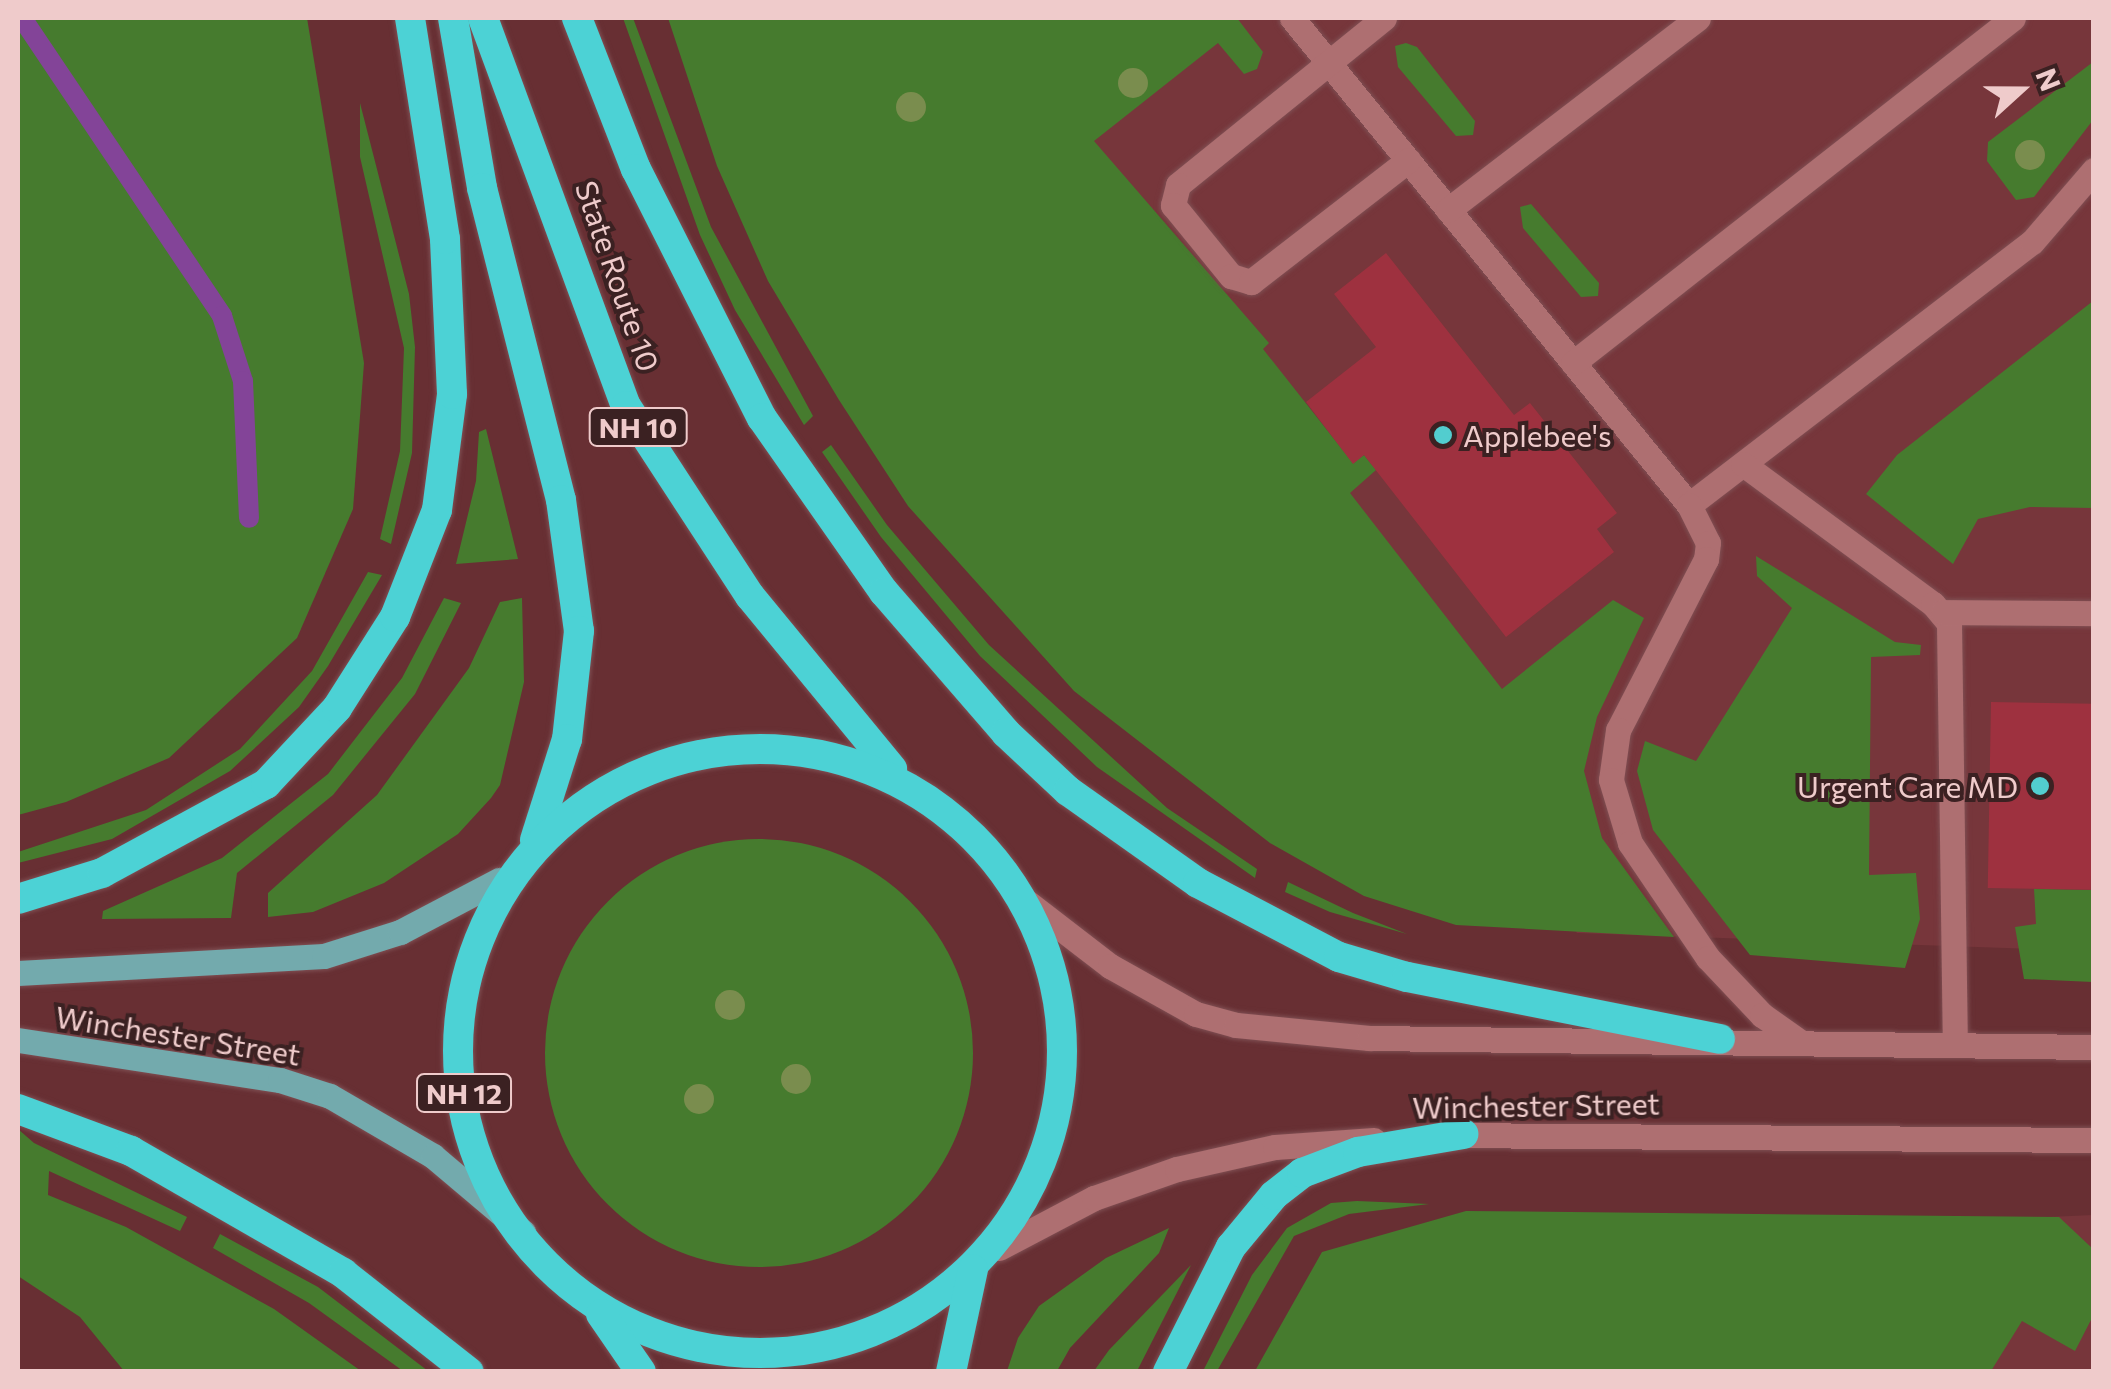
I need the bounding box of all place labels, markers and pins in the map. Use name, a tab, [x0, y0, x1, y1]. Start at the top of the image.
place label: Applebee's	[1463, 417, 1612, 453]
marker: Applebee's	[1432, 424, 1454, 446]
place label: Urgent Care MD	[1797, 768, 2018, 804]
marker: Urgent Care MD	[2027, 773, 2053, 799]

